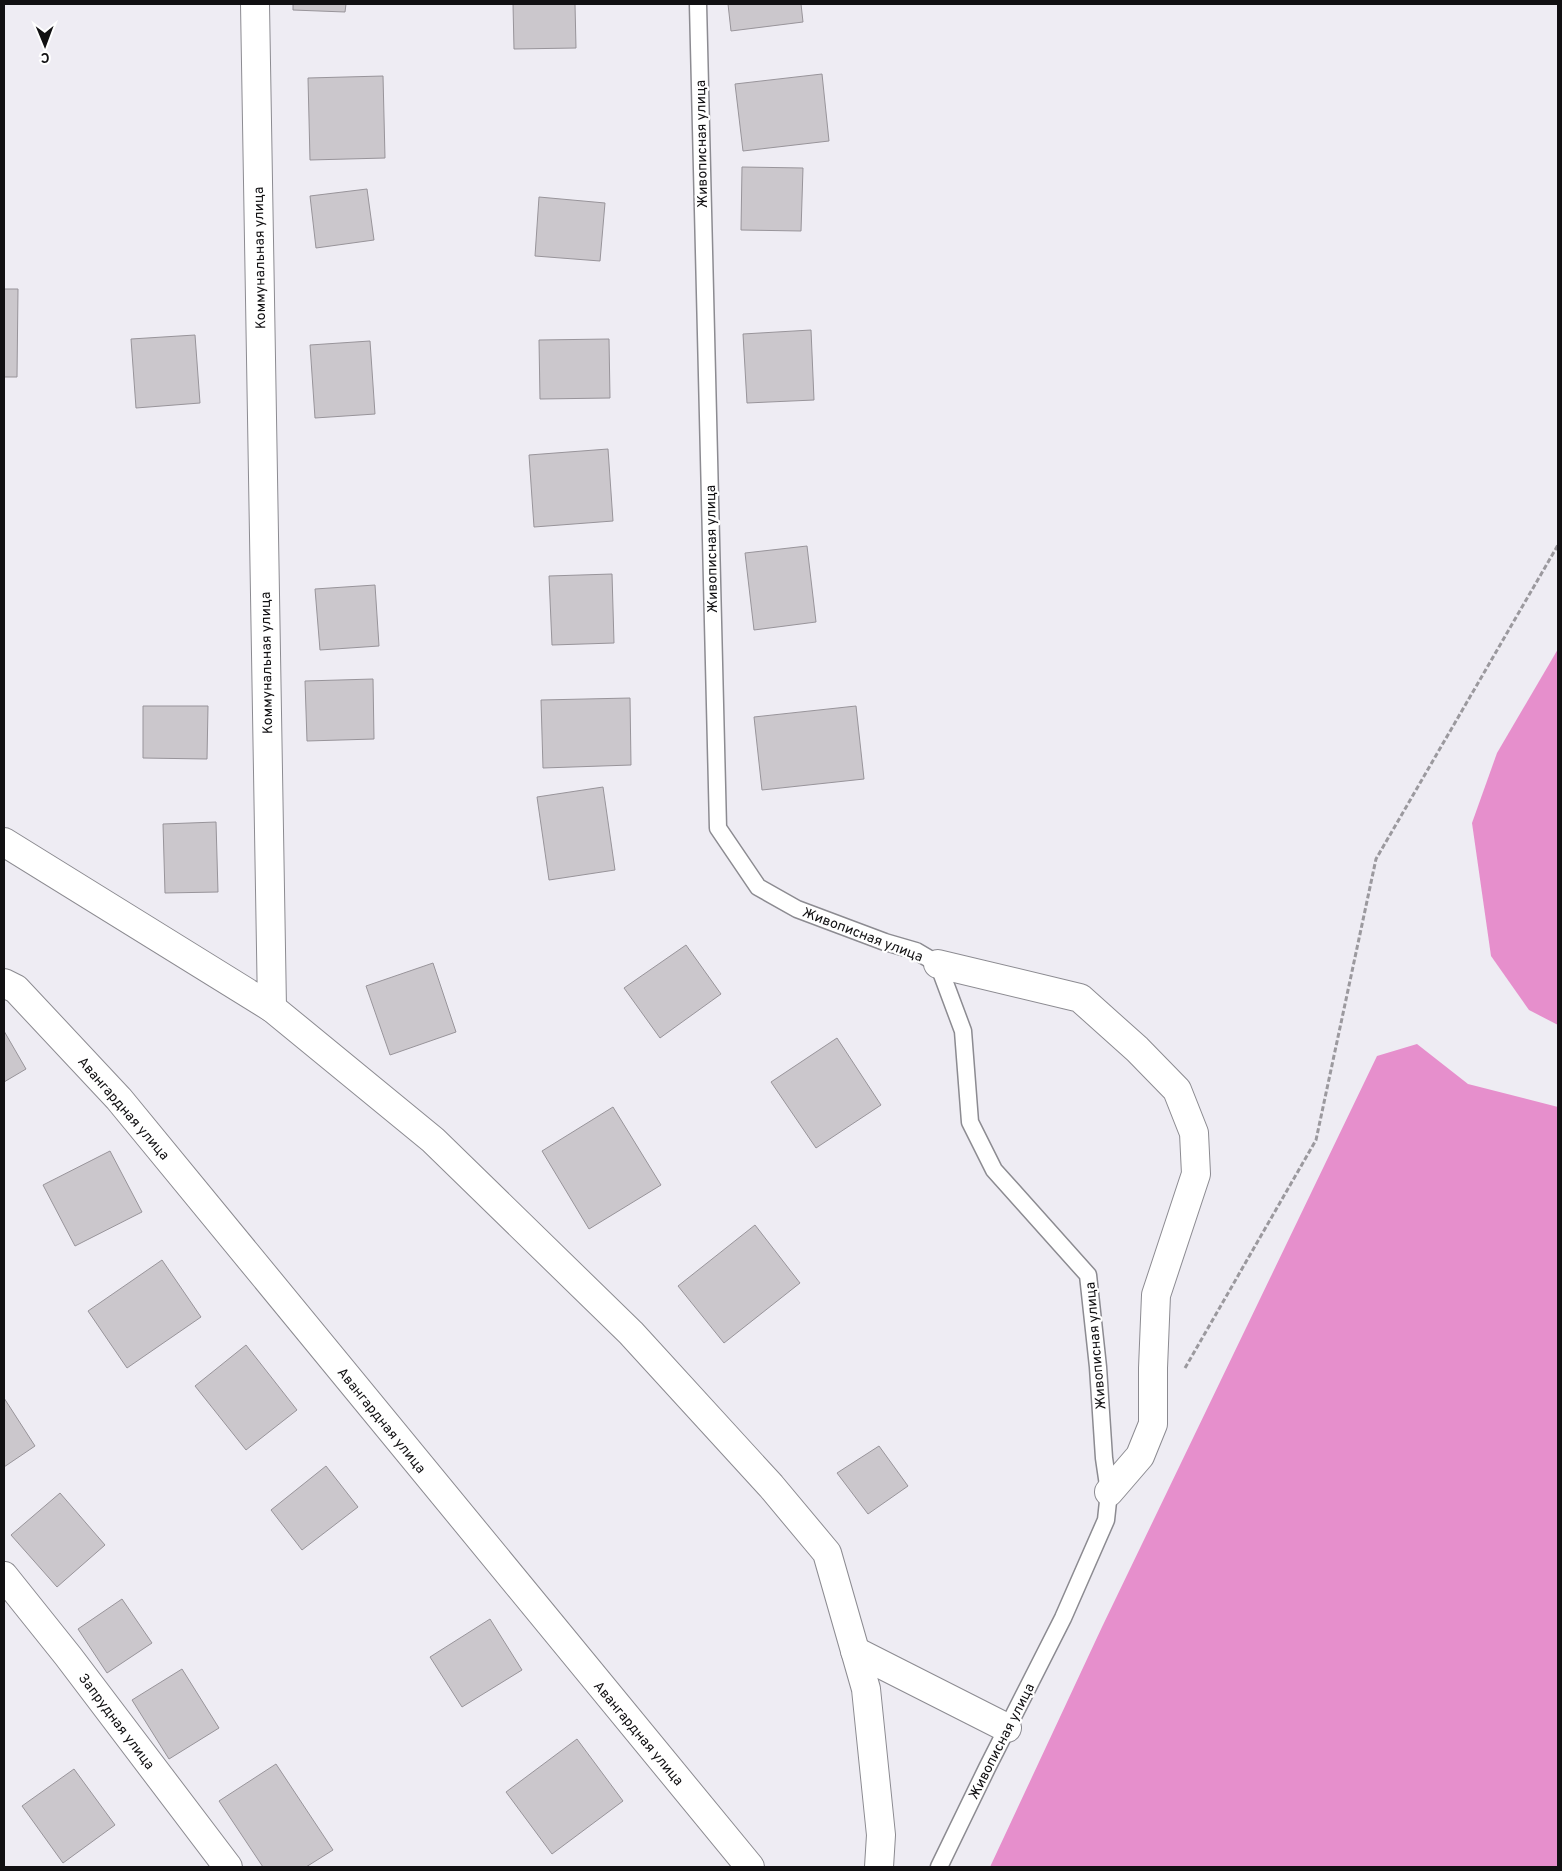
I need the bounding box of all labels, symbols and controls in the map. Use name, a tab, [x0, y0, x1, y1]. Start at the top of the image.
north arrow	[20, 20, 70, 70]
text: С	[41, 48, 50, 65]
street label: Живописная улица	[693, 80, 712, 208]
street label: Коммунальная улица	[251, 187, 270, 329]
street label: Живописная улица	[703, 485, 722, 613]
street label: Коммунальная улица	[258, 592, 277, 734]
street label: Живописная улица	[800, 905, 925, 966]
street label: Авангардная улица	[73, 1054, 172, 1164]
street label: Живописная улица	[1082, 1281, 1111, 1410]
street label: Авангардная улица	[333, 1365, 429, 1477]
street label: Запрудная улица	[74, 1670, 158, 1773]
street label: Авангардная улица	[589, 1678, 687, 1790]
street label: Живописная улица	[966, 1681, 1039, 1803]

